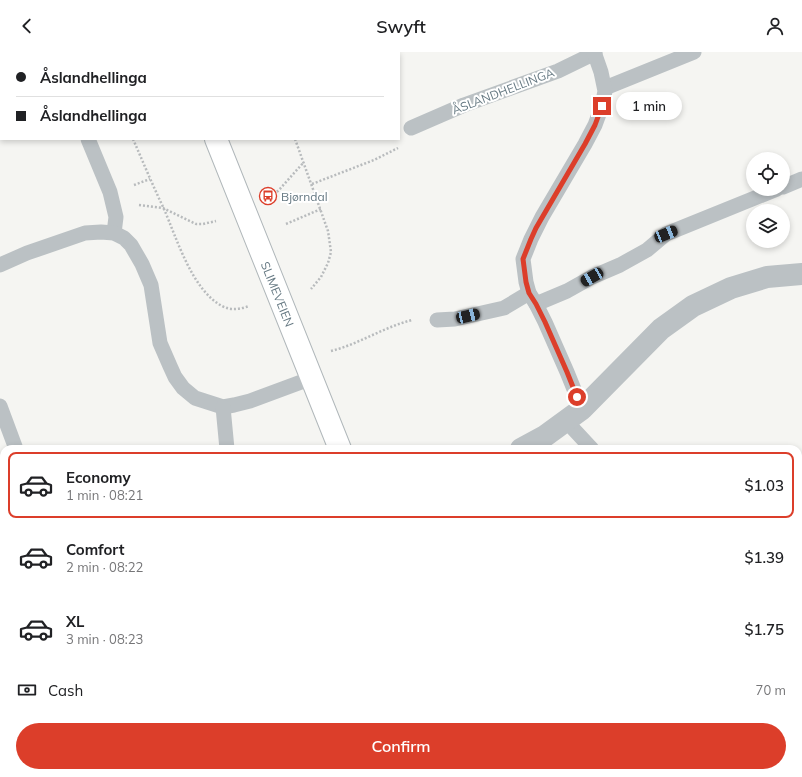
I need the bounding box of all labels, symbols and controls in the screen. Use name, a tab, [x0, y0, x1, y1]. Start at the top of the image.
icon: back	[16, 15, 38, 37]
text: Swyft	[376, 15, 426, 38]
icon: person	[764, 15, 786, 37]
street label: ÅSLANDHELLINGA	[450, 65, 556, 117]
text: Åslandhellinga	[40, 68, 147, 87]
callout: 1 min	[616, 92, 682, 120]
route end	[593, 97, 611, 115]
text: 1 min	[632, 98, 666, 114]
text: Åslandhellinga	[40, 106, 147, 125]
map controls	[746, 152, 790, 248]
button: locate	[746, 152, 790, 196]
bus stop icon: Bjørndal	[258, 186, 278, 206]
place label: Bjørndal	[281, 189, 328, 204]
button: layers	[746, 204, 790, 248]
car	[653, 224, 679, 244]
street label: SLIMEVEIEN	[258, 259, 298, 329]
car	[579, 266, 605, 288]
car	[455, 307, 481, 325]
route start	[568, 388, 586, 406]
icon: car	[18, 467, 54, 503]
text: Economy	[66, 468, 131, 487]
text: $1.03	[744, 476, 784, 495]
text: 1 min · 08:21	[66, 487, 143, 503]
icon: car	[18, 539, 54, 575]
text: Comfort	[66, 540, 124, 559]
text: $1.39	[744, 548, 784, 567]
text: 2 min · 08:22	[66, 559, 143, 575]
icon: car	[18, 611, 54, 647]
text: XL	[66, 612, 84, 631]
text: $1.75	[744, 620, 784, 639]
text: 3 min · 08:23	[66, 631, 143, 647]
icon: cash	[16, 679, 38, 701]
text: Cash	[48, 681, 83, 700]
text: 70 m	[756, 682, 786, 698]
button: Confirm	[16, 723, 786, 769]

